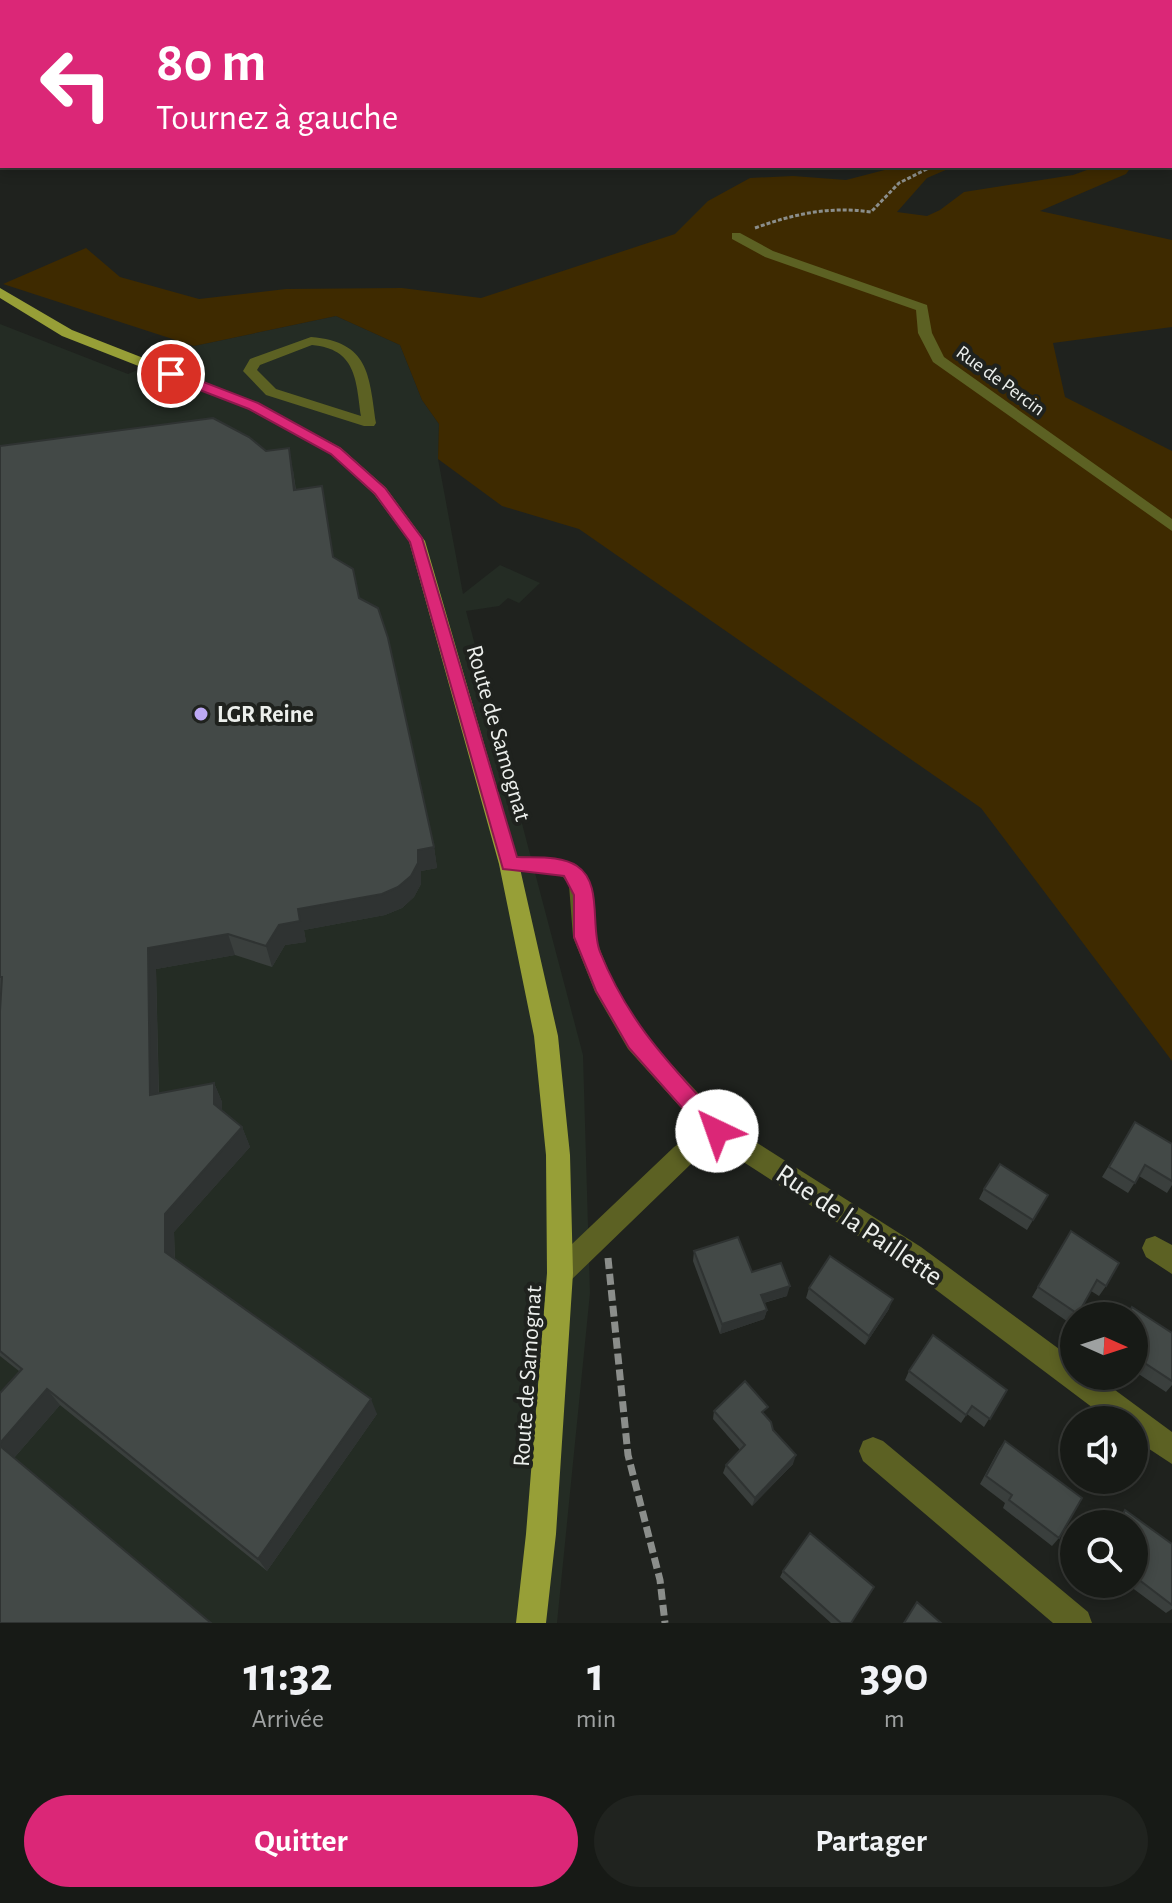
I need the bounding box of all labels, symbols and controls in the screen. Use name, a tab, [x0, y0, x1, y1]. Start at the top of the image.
icon: left	[24, 32, 128, 136]
text: 80 m	[156, 35, 266, 91]
text: Tournez à gauche	[156, 100, 398, 136]
pin	[137, 340, 205, 408]
street label: Rue de Percin	[952, 342, 1049, 420]
icon: arrive	[149, 352, 193, 396]
street label: Route de Samognat	[461, 643, 535, 824]
place label: LGR Reine	[217, 703, 314, 727]
marker: LGR Reine	[192, 705, 210, 723]
position arrow	[675, 1089, 759, 1173]
street label: Rue de la Paillette	[771, 1160, 947, 1291]
street label: Route de Samognat	[510, 1284, 546, 1468]
north arrow	[1060, 1302, 1148, 1390]
map controls	[1060, 1302, 1148, 1598]
button: sound	[1060, 1406, 1148, 1494]
button: search	[1060, 1510, 1148, 1598]
text: 11:32	[243, 1652, 332, 1700]
text: 1	[587, 1652, 605, 1700]
text: 390	[860, 1652, 929, 1700]
text: Arrivée	[252, 1706, 324, 1732]
text: min	[576, 1706, 616, 1732]
text: m	[884, 1706, 904, 1732]
button: Quitter	[24, 1795, 578, 1887]
button: Partager	[594, 1795, 1148, 1887]

